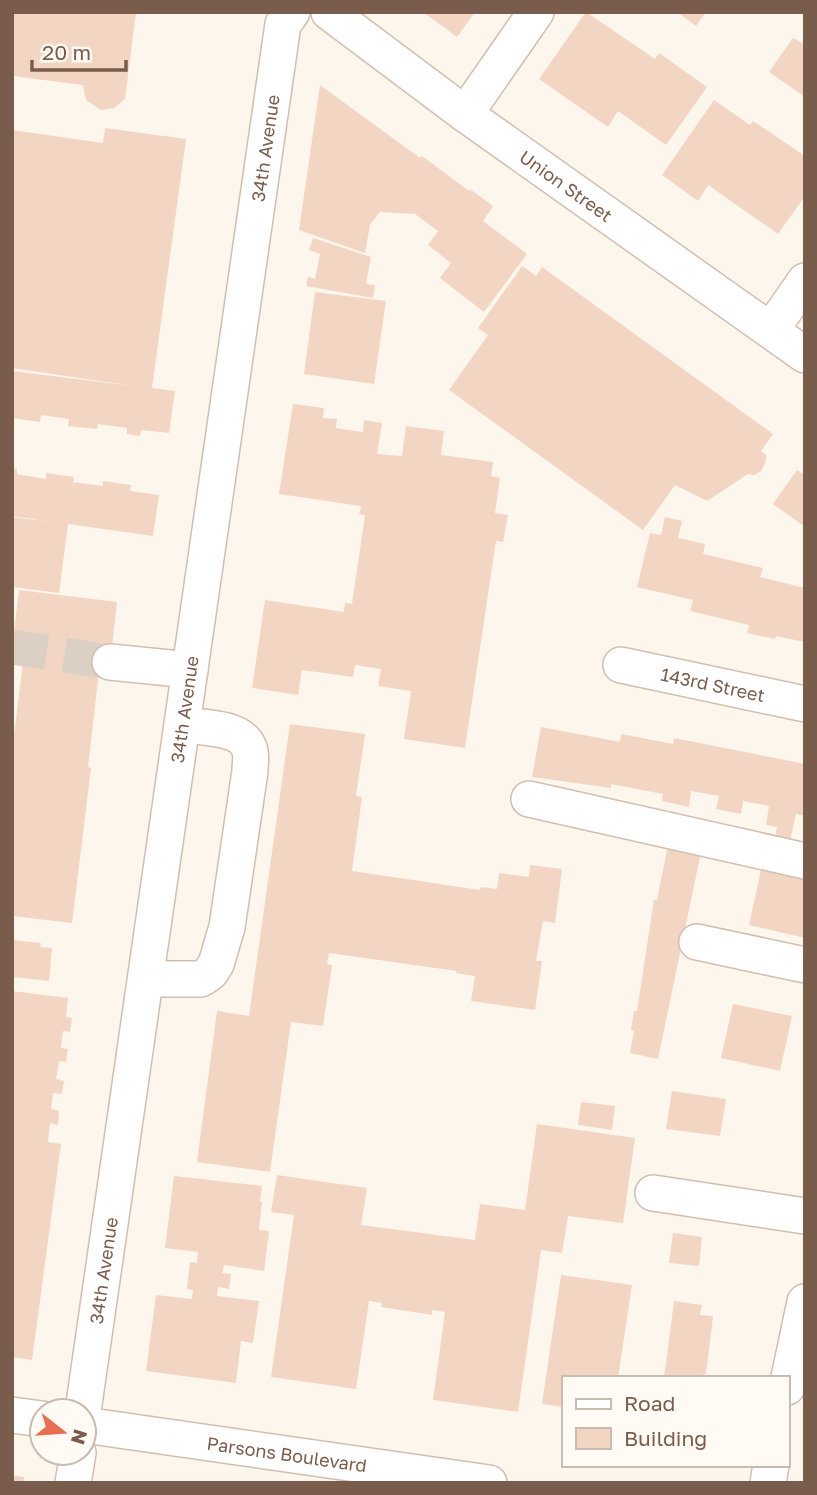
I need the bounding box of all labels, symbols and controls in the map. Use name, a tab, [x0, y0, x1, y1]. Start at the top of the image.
scale bar	[32, 28, 126, 72]
text: 20 m	[42, 39, 91, 65]
street label: 34th Avenue	[247, 93, 284, 203]
street label: Union Street	[515, 145, 617, 226]
street label: 34th Avenue	[166, 654, 203, 764]
street label: 143rd Street	[659, 663, 767, 706]
street label: 34th Avenue	[85, 1215, 122, 1325]
legend	[562, 1376, 789, 1467]
text: Road	[624, 1390, 675, 1416]
north arrow	[28, 1397, 98, 1467]
text: Building	[624, 1425, 707, 1451]
text: N	[67, 1427, 93, 1447]
street label: Parsons Boulevard	[205, 1432, 368, 1476]

